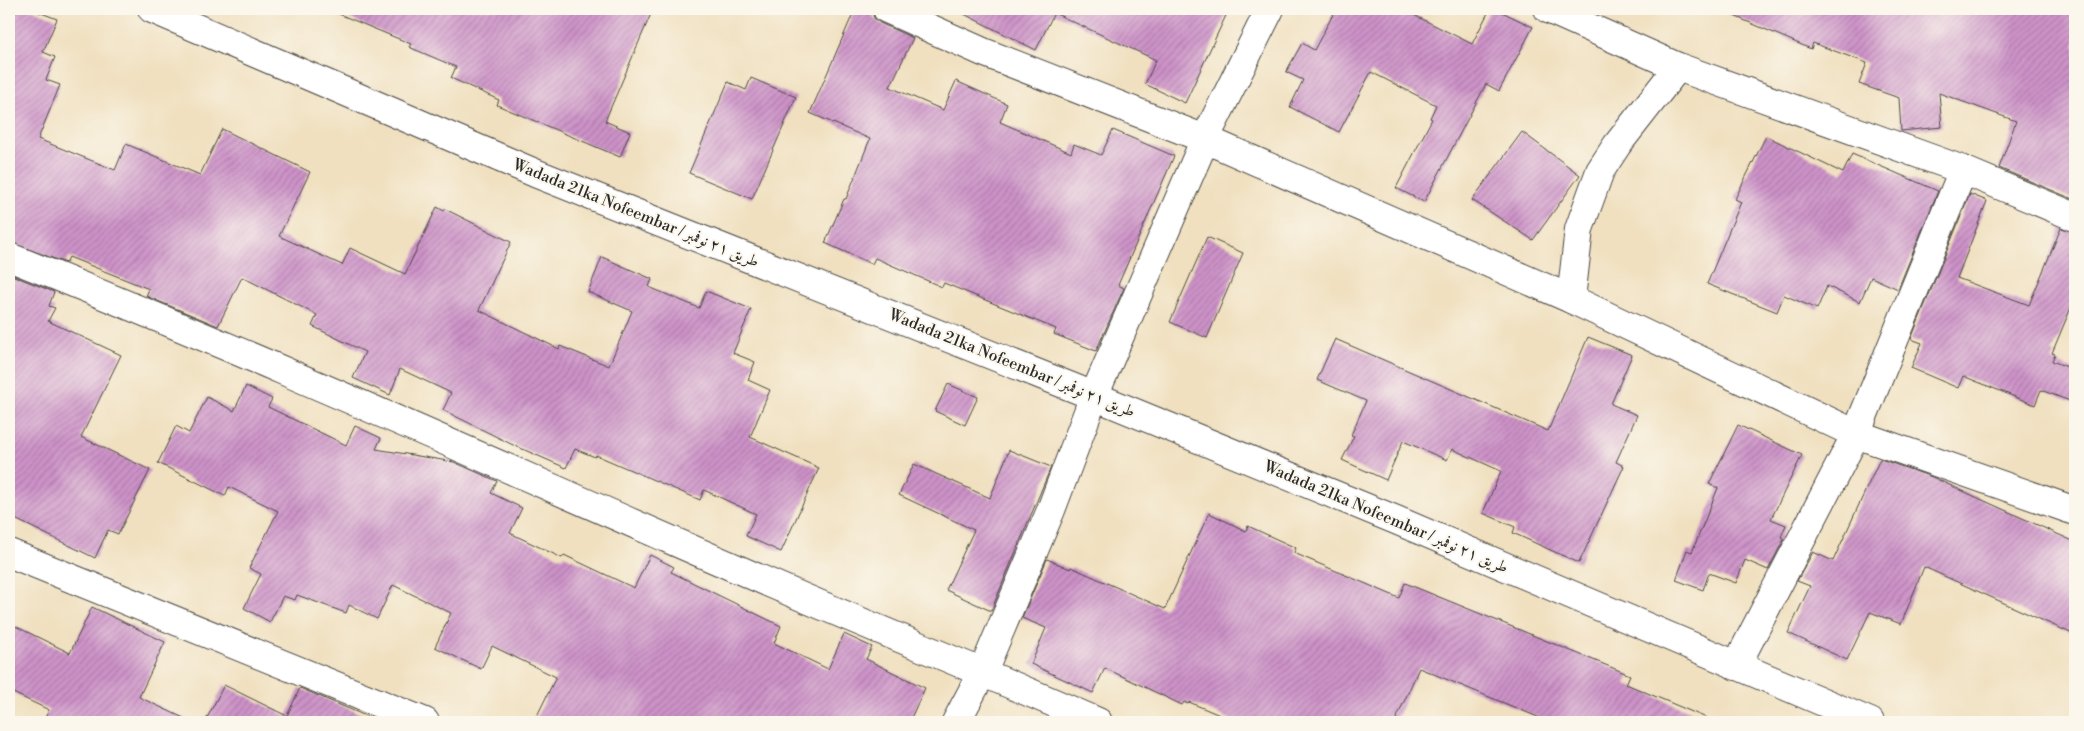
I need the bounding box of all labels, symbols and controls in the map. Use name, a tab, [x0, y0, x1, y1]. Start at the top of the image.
street label: Wadada 21ka Nofeembar / طريق ٢١ نوفمبر	[509, 154, 762, 272]
street label: Wadada 21ka Nofeembar / طريق ٢١ نوفمبر	[885, 304, 1138, 422]
street label: Wadada 21ka Nofeembar / طريق ٢١ نوفمبر	[1260, 456, 1511, 578]

